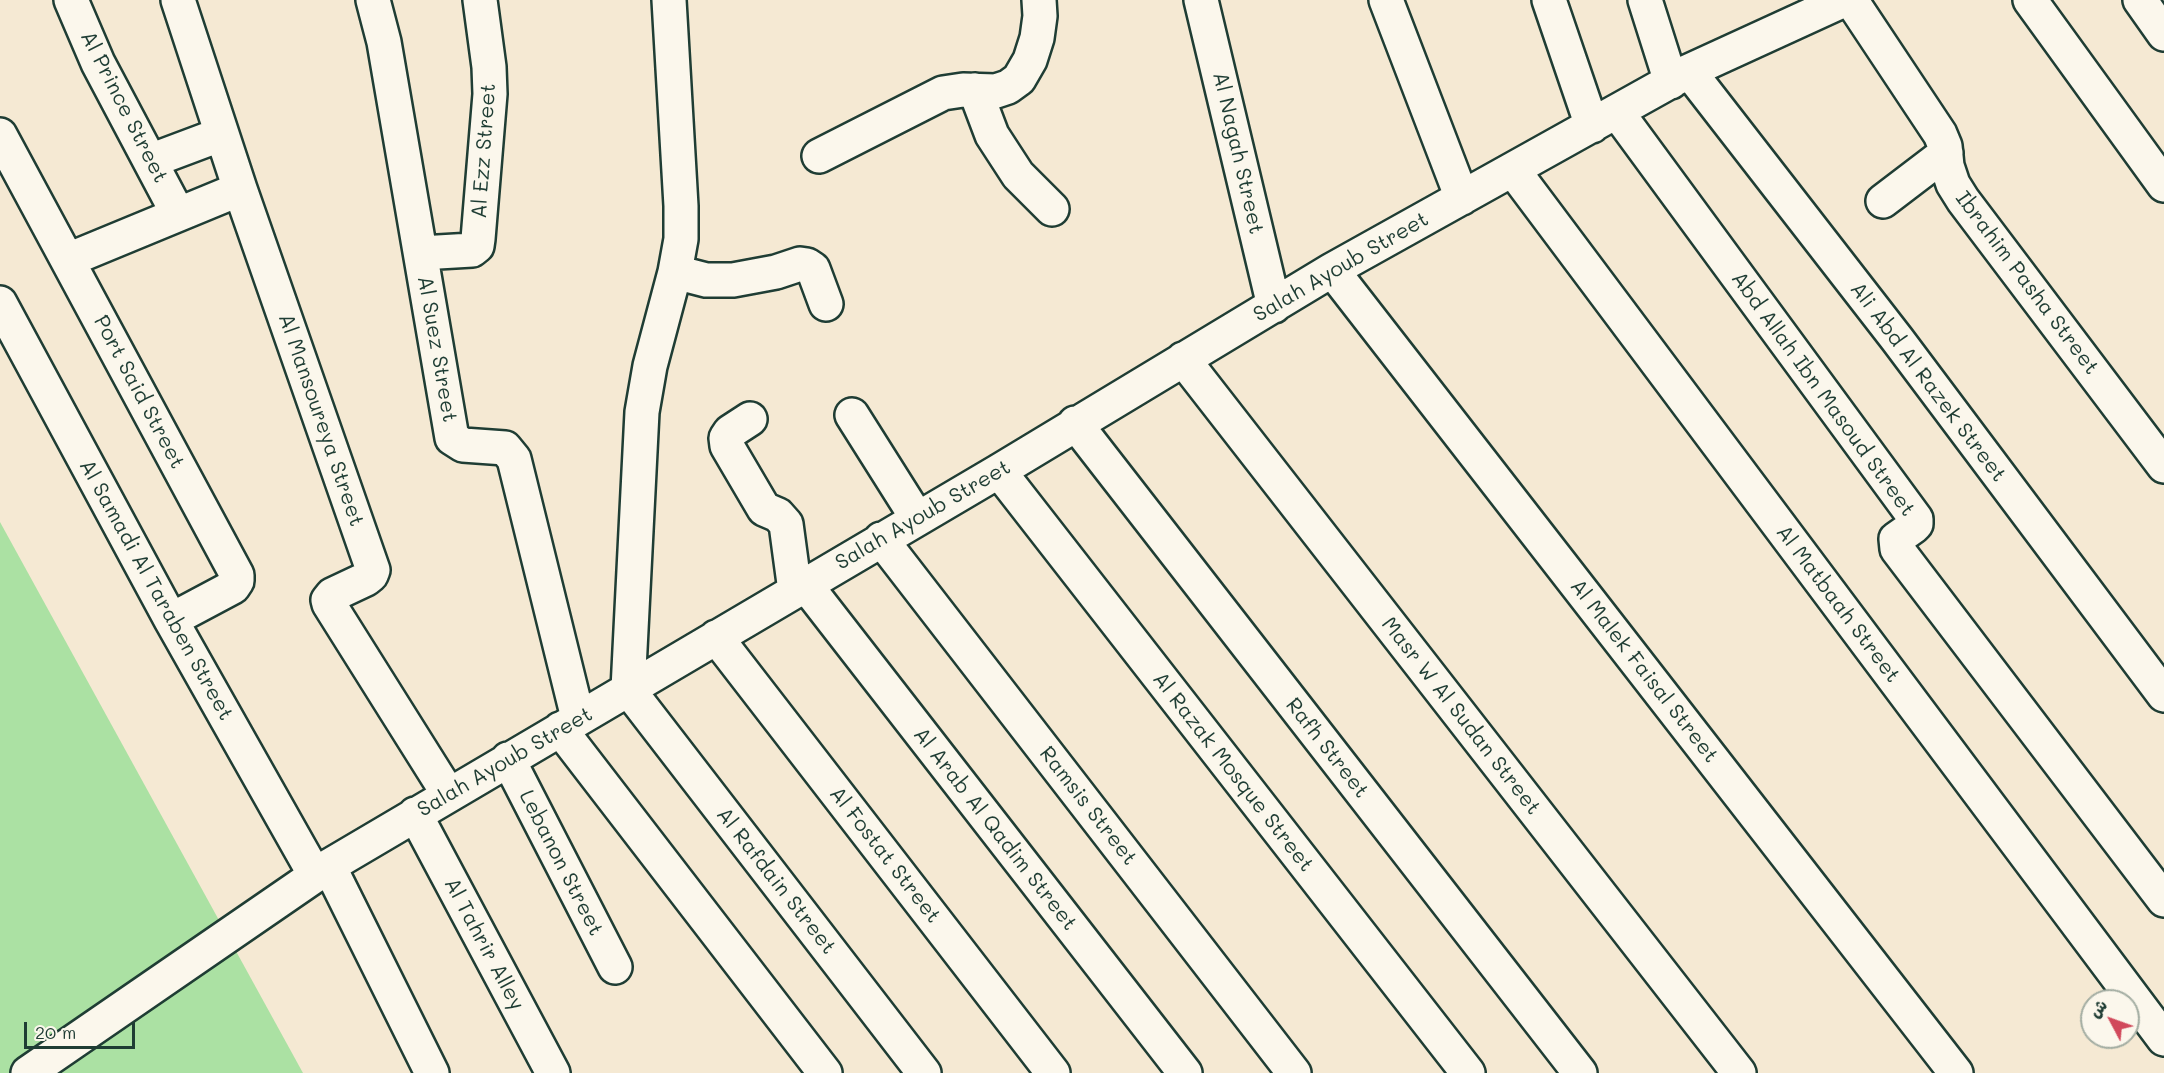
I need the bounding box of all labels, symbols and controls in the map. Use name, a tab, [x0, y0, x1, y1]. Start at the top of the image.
street label: Al Prince Street	[75, 27, 173, 187]
street label: Al Nagah Street	[1207, 69, 1269, 237]
street label: Al Ezz Street	[467, 83, 501, 219]
street label: Ibrahim Pasha Street	[1950, 187, 2104, 379]
street label: Salah Ayoub Street	[1249, 207, 1433, 327]
street label: Abd Allah Ibn Masoud Street	[1726, 267, 1920, 521]
street label: Al Suez Street	[412, 274, 462, 424]
street label: Ali Abd Al Razek Street	[1845, 277, 2011, 487]
street label: Al Mansoureya Street	[273, 310, 369, 530]
street label: Port Said Street	[88, 311, 190, 473]
street label: Al Samadi Al Taraben Street	[74, 455, 238, 725]
street label: Salah Ayoub Street	[831, 455, 1015, 575]
street label: Al Matbaah Street	[1771, 520, 1905, 688]
street label: Al Malek Faisal Street	[1565, 574, 1723, 768]
street label: Masr W Al Sudan Street	[1376, 612, 1546, 820]
street label: Al Razak Mosque Street	[1147, 667, 1319, 877]
street label: Rafh Street	[1280, 693, 1374, 803]
street label: Salah Ayoub Street	[413, 702, 597, 822]
street label: Al Arab Al Qadim Street	[908, 722, 1082, 936]
street label: Ramsis Street	[1034, 742, 1142, 870]
street label: Al Fostat Street	[824, 782, 946, 928]
street label: Lebanon Street	[514, 786, 608, 940]
street label: Al Rafdain Street	[711, 803, 841, 959]
street label: Al Tahrir Alley	[439, 873, 529, 1015]
north arrow	[2080, 989, 2140, 1049]
text: ش	[2084, 995, 2111, 1022]
scale bar	[27, 1010, 138, 1048]
text: 20 m	[35, 1020, 76, 1044]

